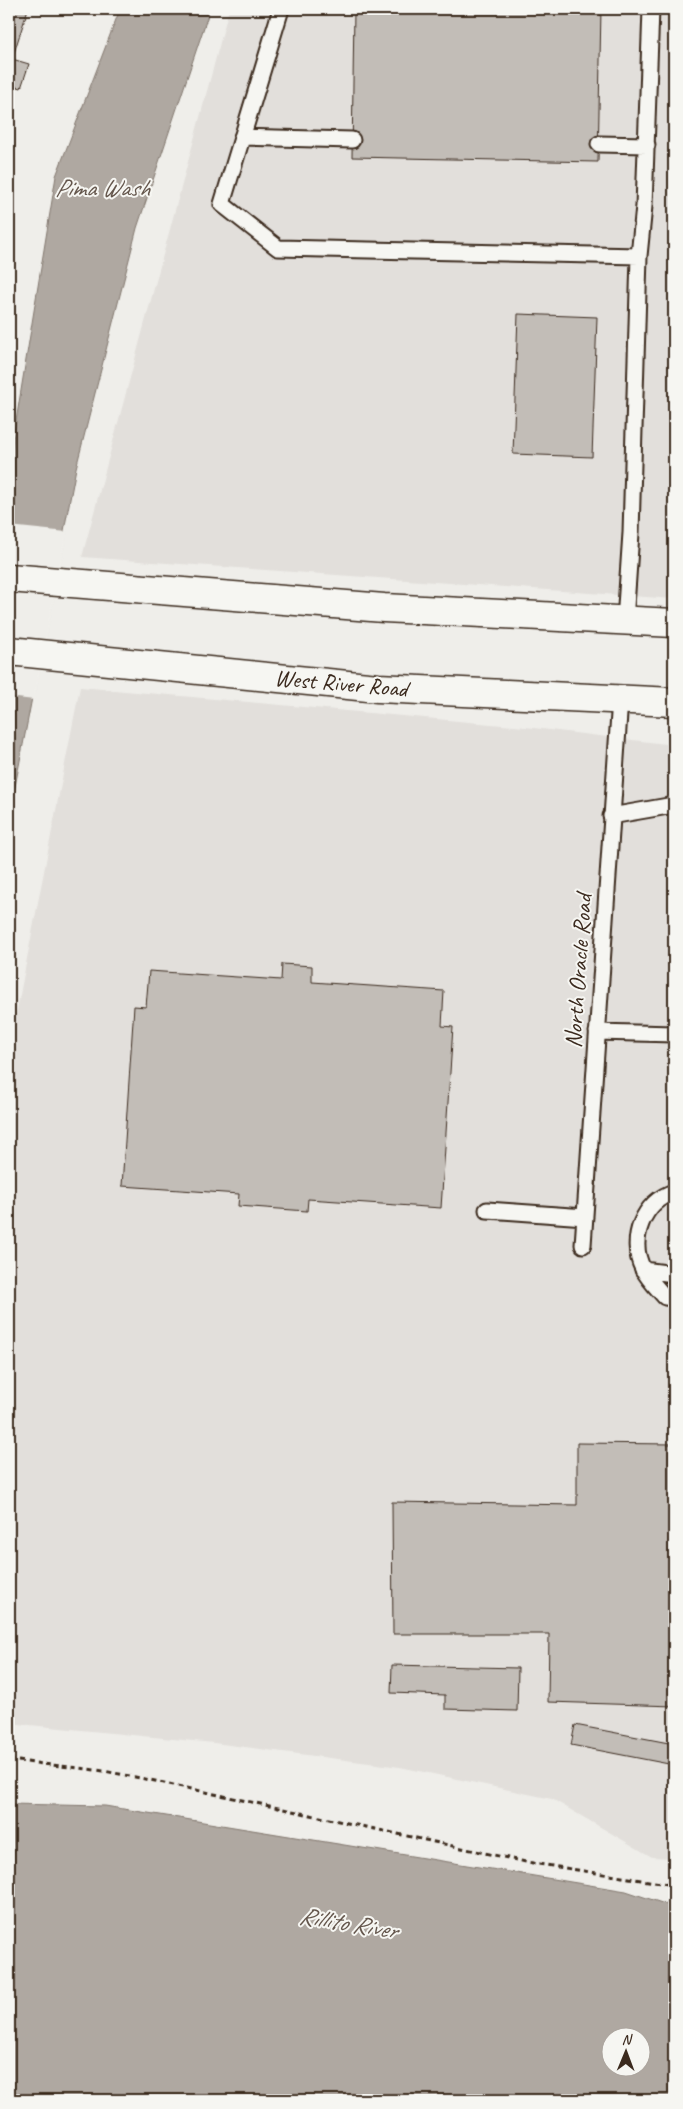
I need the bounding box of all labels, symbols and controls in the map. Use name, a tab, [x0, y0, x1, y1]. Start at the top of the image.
water label: Pima Wash	[55, 172, 151, 204]
street label: West River Road	[273, 662, 412, 704]
street label: North Oracle Road	[558, 890, 599, 1049]
water label: Rillito River	[297, 1900, 403, 1947]
north arrow	[600, 2026, 650, 2076]
text: N	[622, 2031, 633, 2048]

